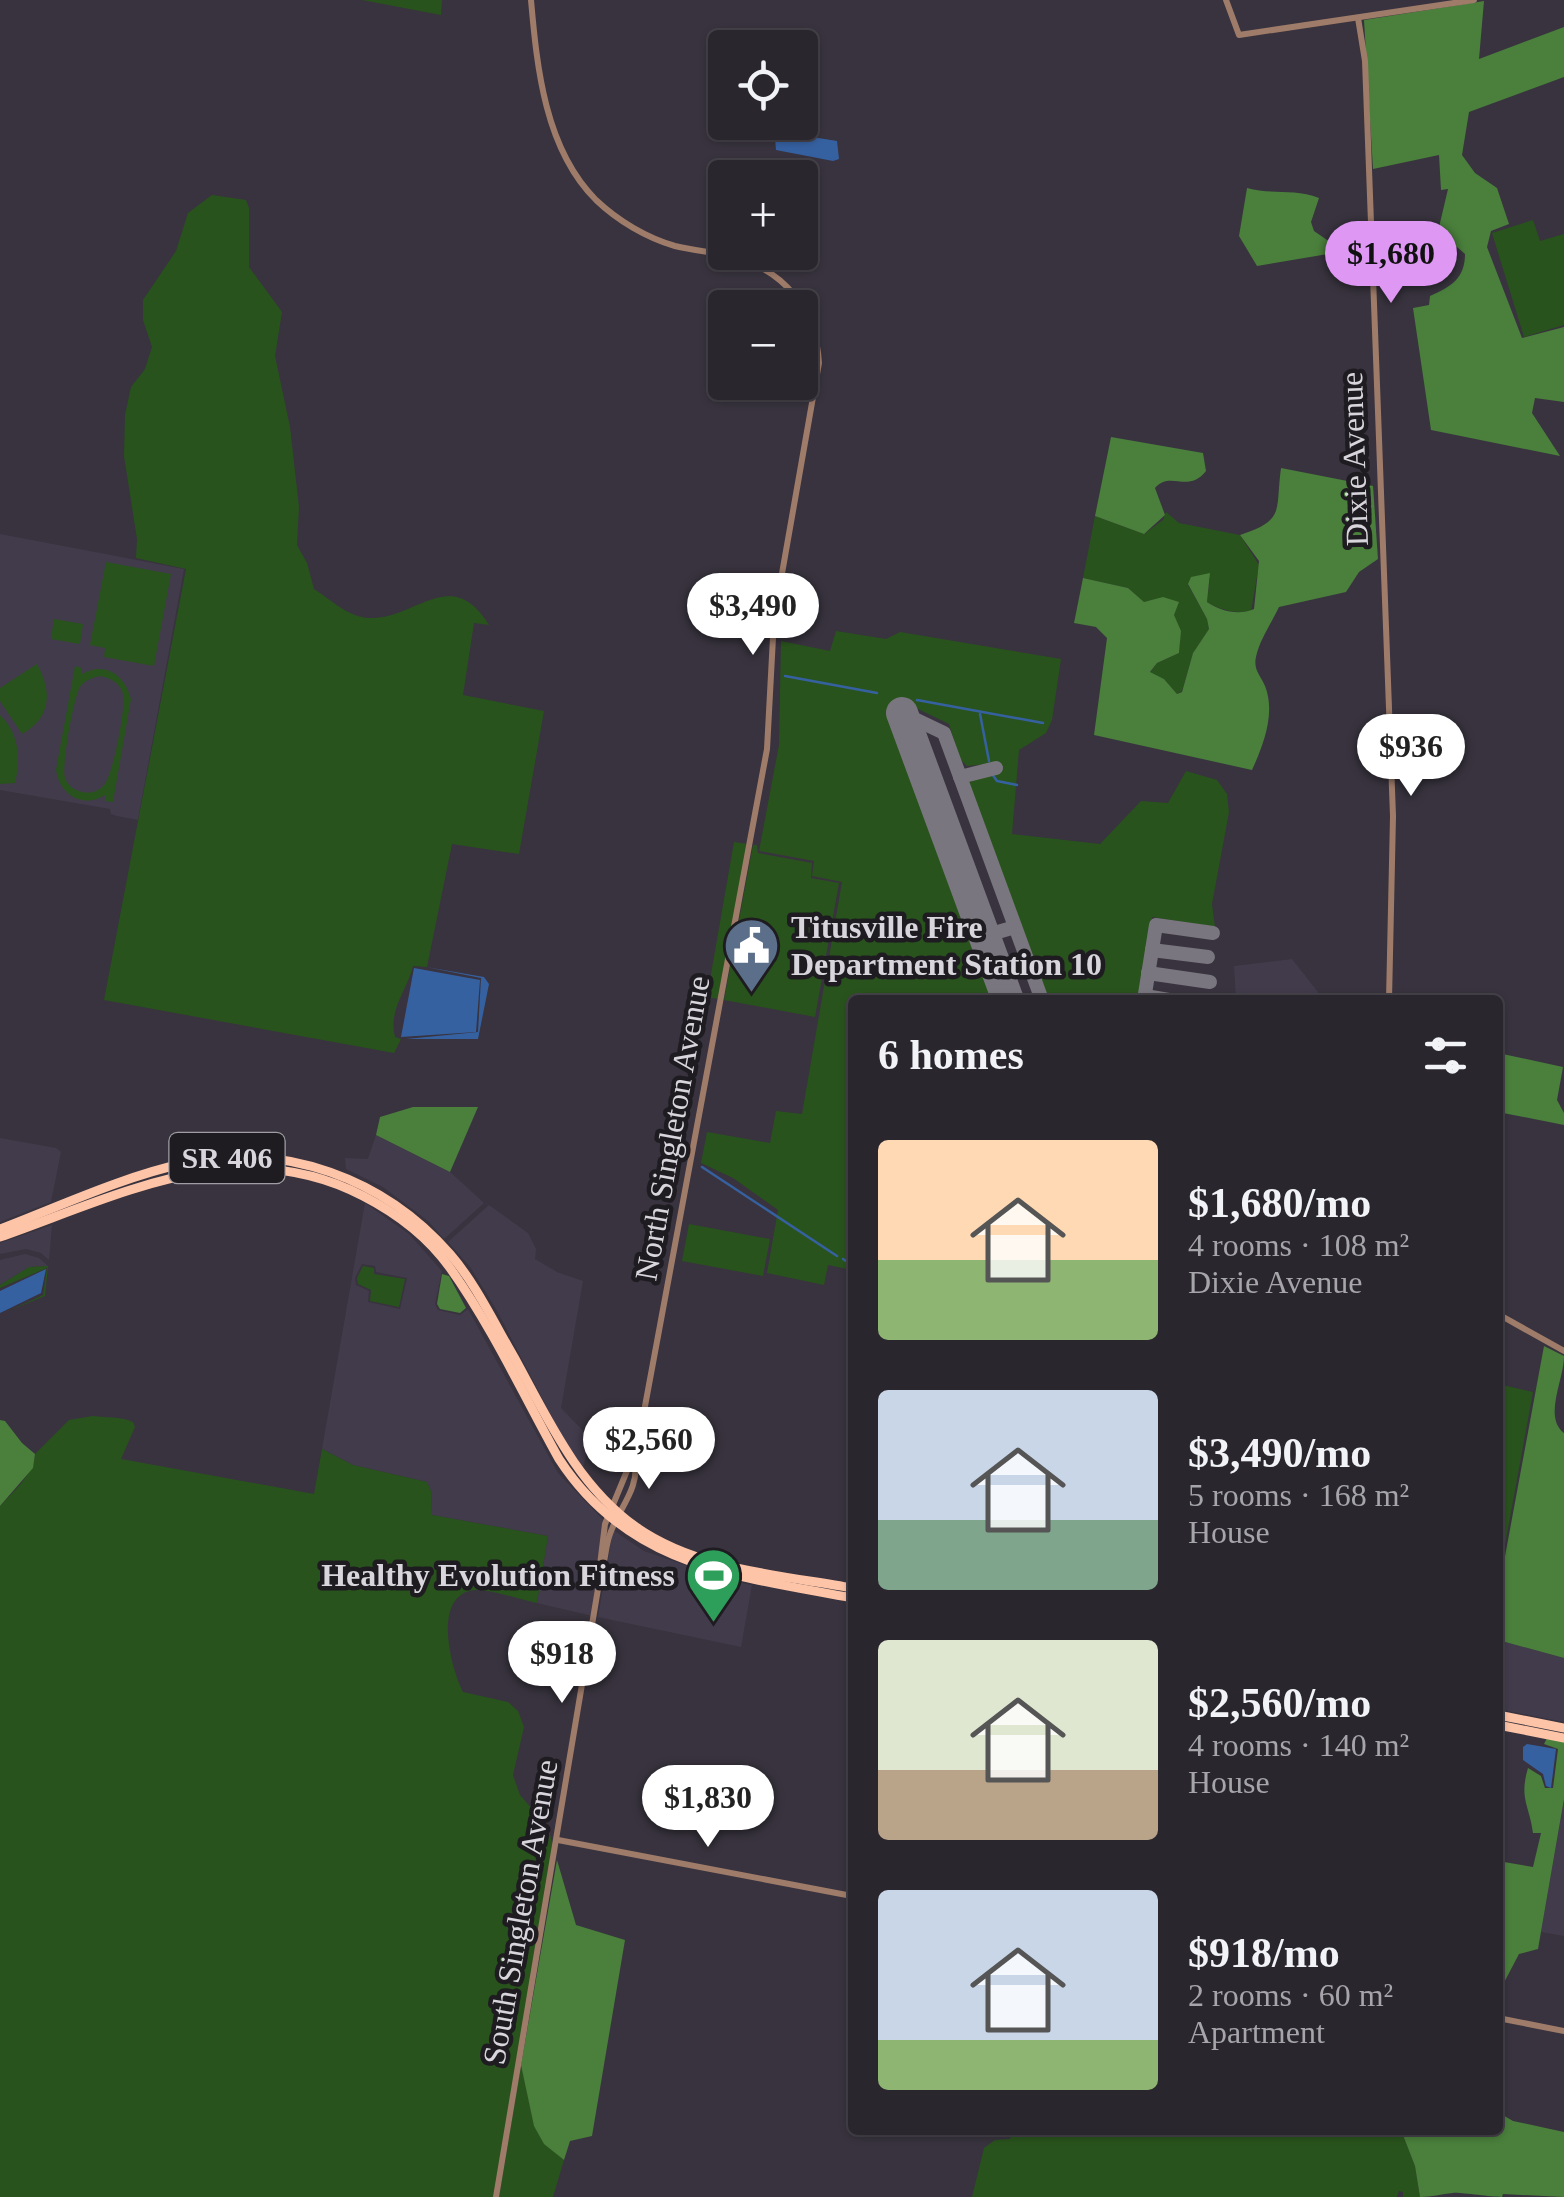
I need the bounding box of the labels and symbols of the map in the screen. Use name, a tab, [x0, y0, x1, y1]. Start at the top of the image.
pin: $1,680	[1310, 221, 1472, 306]
street label: Dixie Avenue	[1333, 371, 1375, 547]
pin: $3,490	[672, 573, 834, 658]
pin: $936	[1352, 714, 1470, 799]
place label: Titusville Fire Department Station 10	[791, 909, 1102, 982]
public building icon: Titusville Fire Department Station 10	[722, 915, 782, 994]
street label: North Singleton Avenue	[627, 973, 717, 1283]
road number: SR 406	[170, 1133, 284, 1183]
pin: $2,560	[568, 1407, 730, 1492]
sports icon: Healthy Evolution Fitness	[684, 1545, 744, 1624]
place label: Healthy Evolution Fitness	[321, 1557, 675, 1593]
pin: $918	[503, 1621, 621, 1706]
street label: South Singleton Avenue	[475, 1757, 565, 2067]
pin: $1,830	[627, 1765, 789, 1850]

